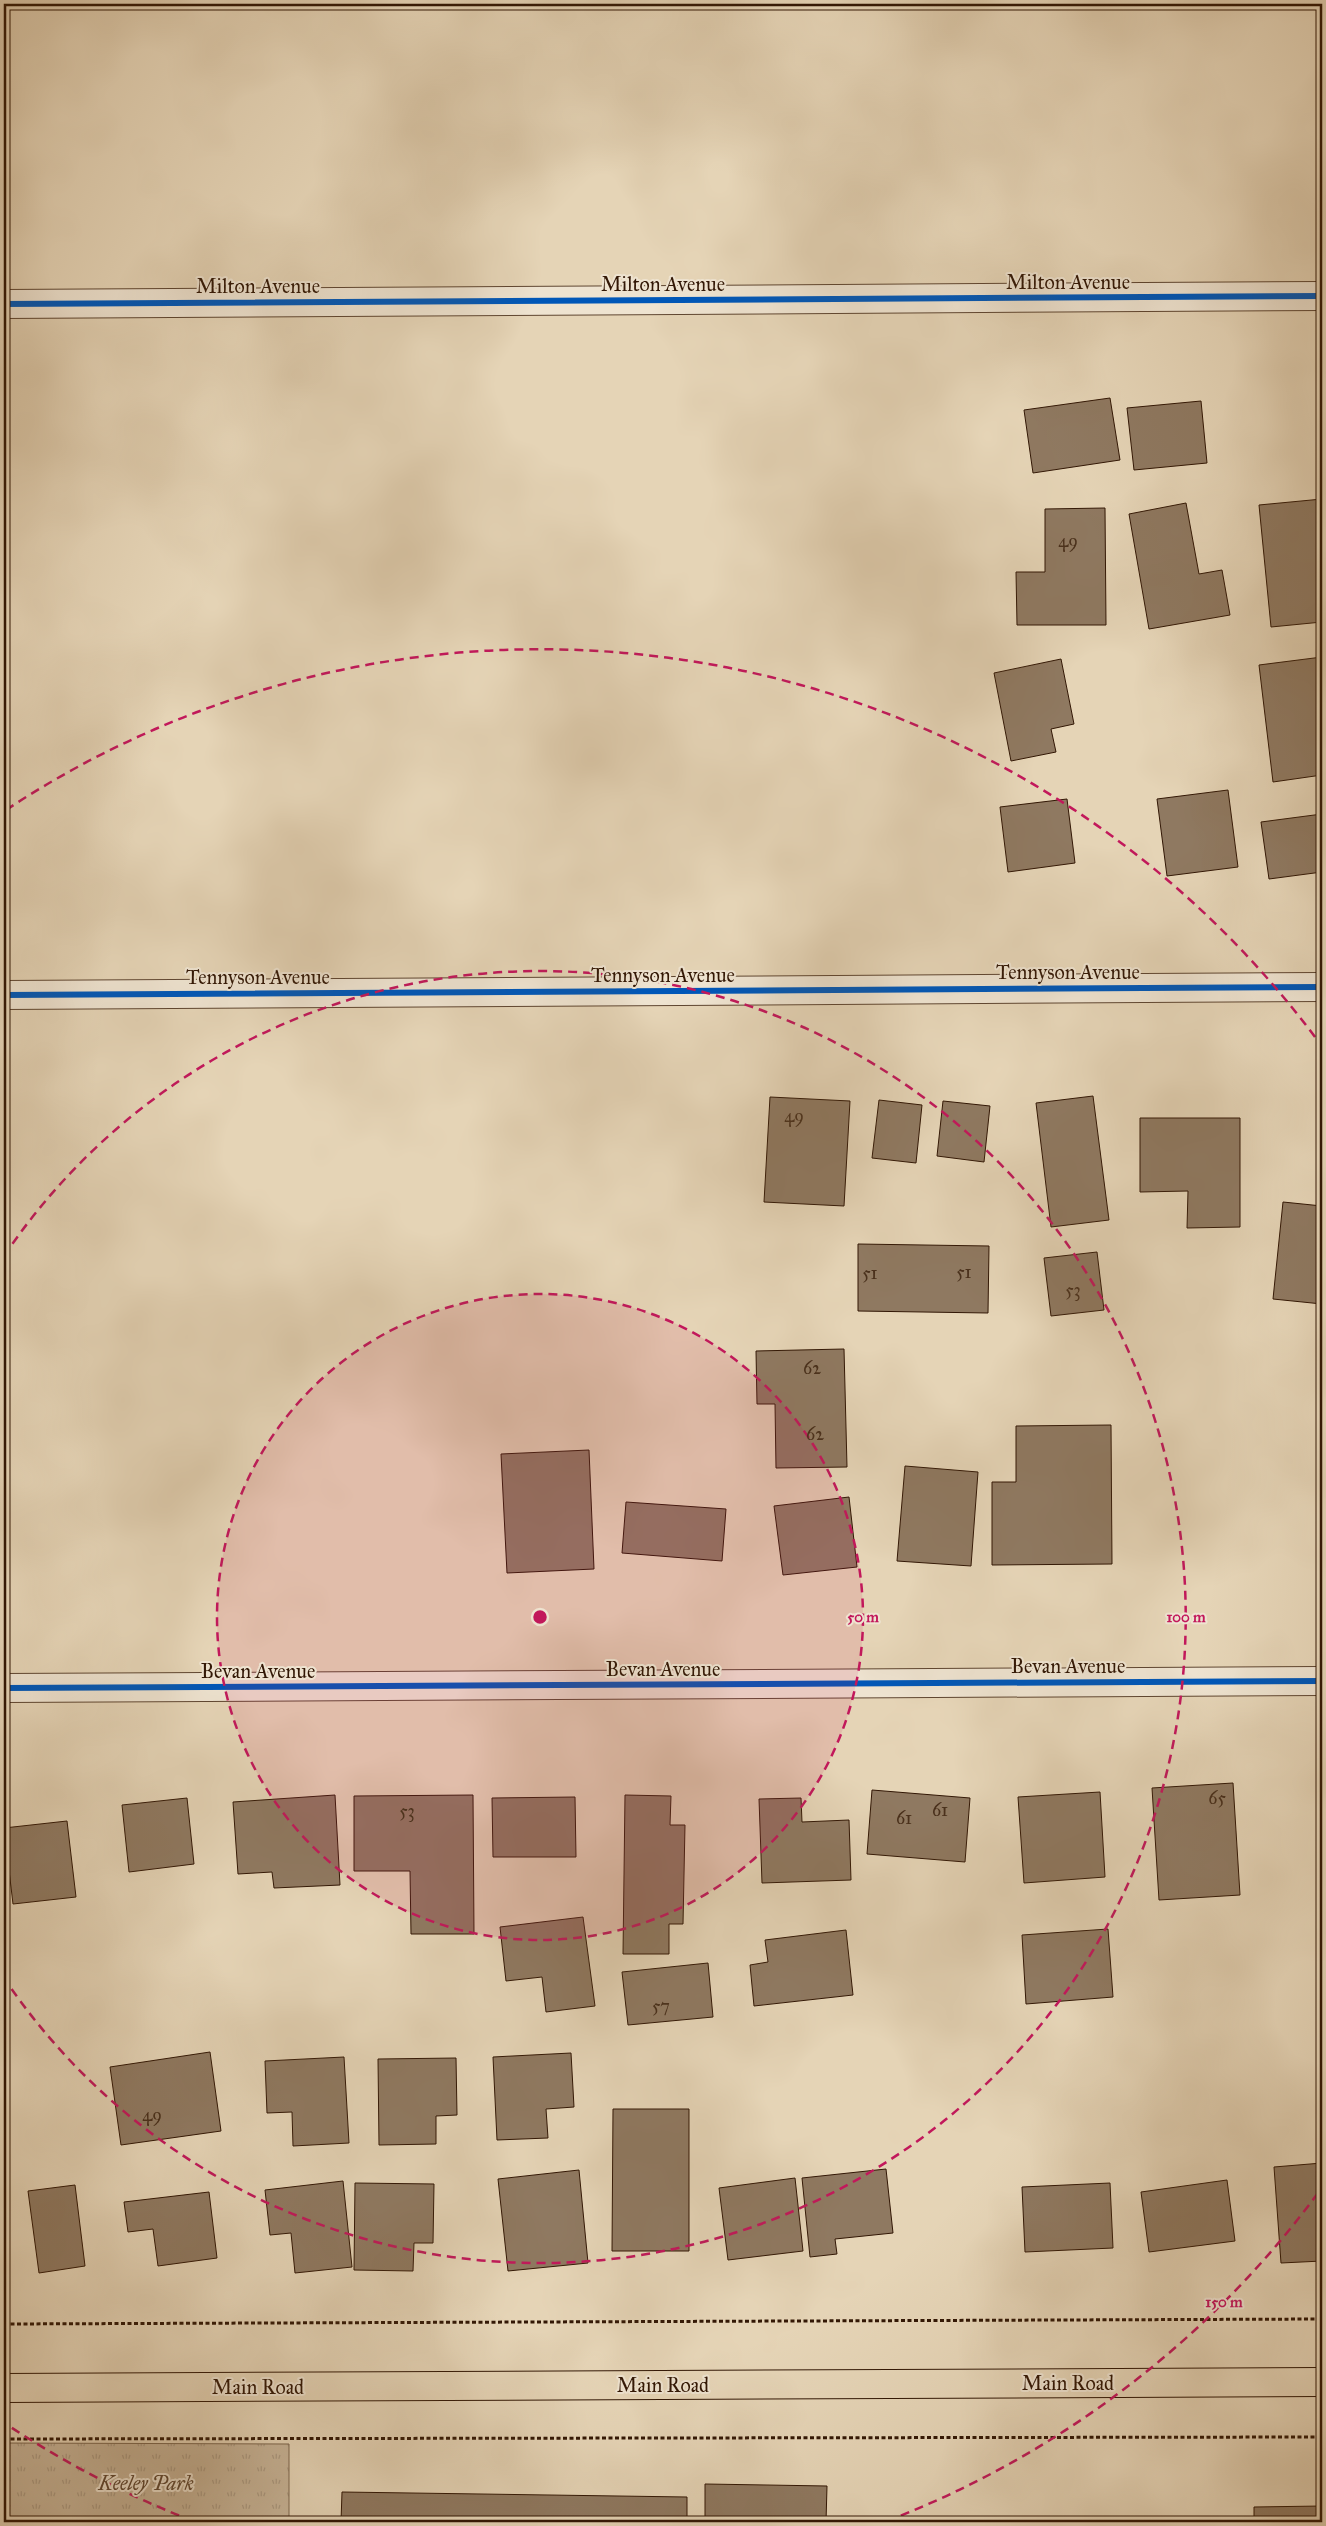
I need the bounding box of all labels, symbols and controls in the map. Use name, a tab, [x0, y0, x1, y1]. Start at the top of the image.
street label: Milton Avenue	[1006, 270, 1130, 294]
street label: Milton Avenue	[601, 272, 725, 296]
street label: Milton Avenue	[196, 274, 320, 298]
house number: 49	[1058, 530, 1078, 552]
street label: Tennyson Avenue	[996, 960, 1140, 984]
street label: Tennyson Avenue	[591, 963, 735, 987]
street label: Tennyson Avenue	[186, 965, 330, 989]
house number: 49	[784, 1105, 804, 1127]
house number: 51	[956, 1261, 972, 1283]
house number: 51	[862, 1262, 878, 1284]
house number: 53	[1065, 1279, 1081, 1301]
house number: 62	[803, 1357, 821, 1379]
house number: 62	[806, 1423, 824, 1445]
centre of rings	[531, 1608, 549, 1626]
text: 50 m	[847, 1608, 879, 1626]
text: 100 m	[1166, 1608, 1206, 1626]
street label: Bevan Avenue	[1011, 1654, 1125, 1678]
street label: Bevan Avenue	[606, 1657, 720, 1681]
street label: Bevan Avenue	[201, 1659, 315, 1683]
house number: 65	[1208, 1787, 1226, 1809]
house number: 61	[932, 1799, 948, 1821]
house number: 53	[399, 1800, 415, 1822]
house number: 61	[896, 1807, 912, 1829]
house number: 57	[652, 1995, 670, 2017]
house number: 49	[142, 2104, 162, 2126]
text: 150 m	[1205, 2293, 1243, 2311]
street label: Main Road	[1022, 2371, 1114, 2395]
street label: Main Road	[617, 2373, 709, 2397]
street label: Main Road	[212, 2375, 304, 2399]
park label: Keeley Park	[97, 2471, 194, 2495]

